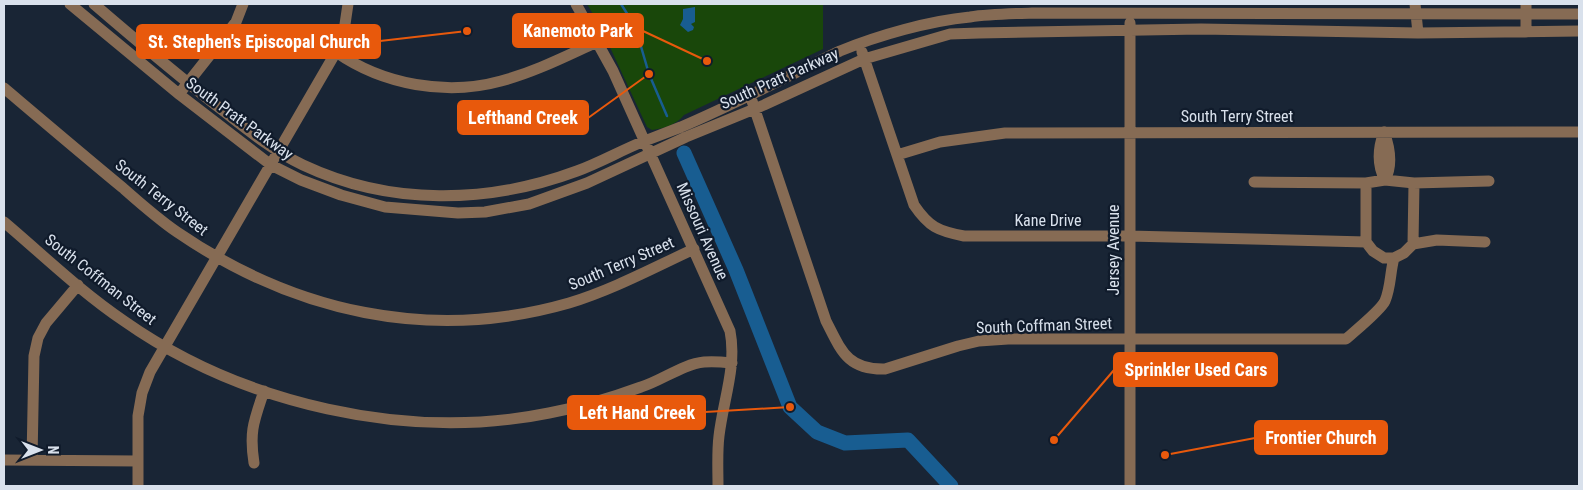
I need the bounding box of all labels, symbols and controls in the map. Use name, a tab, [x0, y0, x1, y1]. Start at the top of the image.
callout: Kanemoto Park	[513, 14, 643, 47]
text: Kanemoto Park	[523, 20, 633, 41]
callout: St. Stephen's Episcopal Church	[137, 25, 380, 58]
text: St. Stephen's Episcopal Church	[148, 31, 370, 52]
street label: South Pratt Parkway	[717, 44, 842, 113]
street label: South Pratt Parkway	[183, 73, 297, 164]
callout: Lefthand Creek	[458, 101, 588, 134]
text: Lefthand Creek	[468, 107, 578, 128]
street label: South Terry Street	[1181, 107, 1294, 126]
street label: South Terry Street	[111, 155, 212, 240]
street label: Missouri Avenue	[673, 180, 732, 283]
street label: Jersey Avenue	[1104, 204, 1123, 296]
street label: Kane Drive	[1014, 211, 1082, 230]
street label: South Coffman Street	[41, 230, 160, 329]
street label: South Terry Street	[566, 233, 677, 294]
street label: South Coffman Street	[976, 314, 1113, 337]
callout: Sprinkler Used Cars	[1114, 353, 1277, 386]
text: Sprinkler Used Cars	[1125, 359, 1267, 380]
callout: Left Hand Creek	[568, 396, 705, 429]
text: Left Hand Creek	[579, 402, 695, 423]
callout: Frontier Church	[1255, 421, 1387, 454]
north arrow	[15, 425, 65, 475]
text: Frontier Church	[1265, 427, 1377, 448]
text: N	[45, 446, 61, 454]

